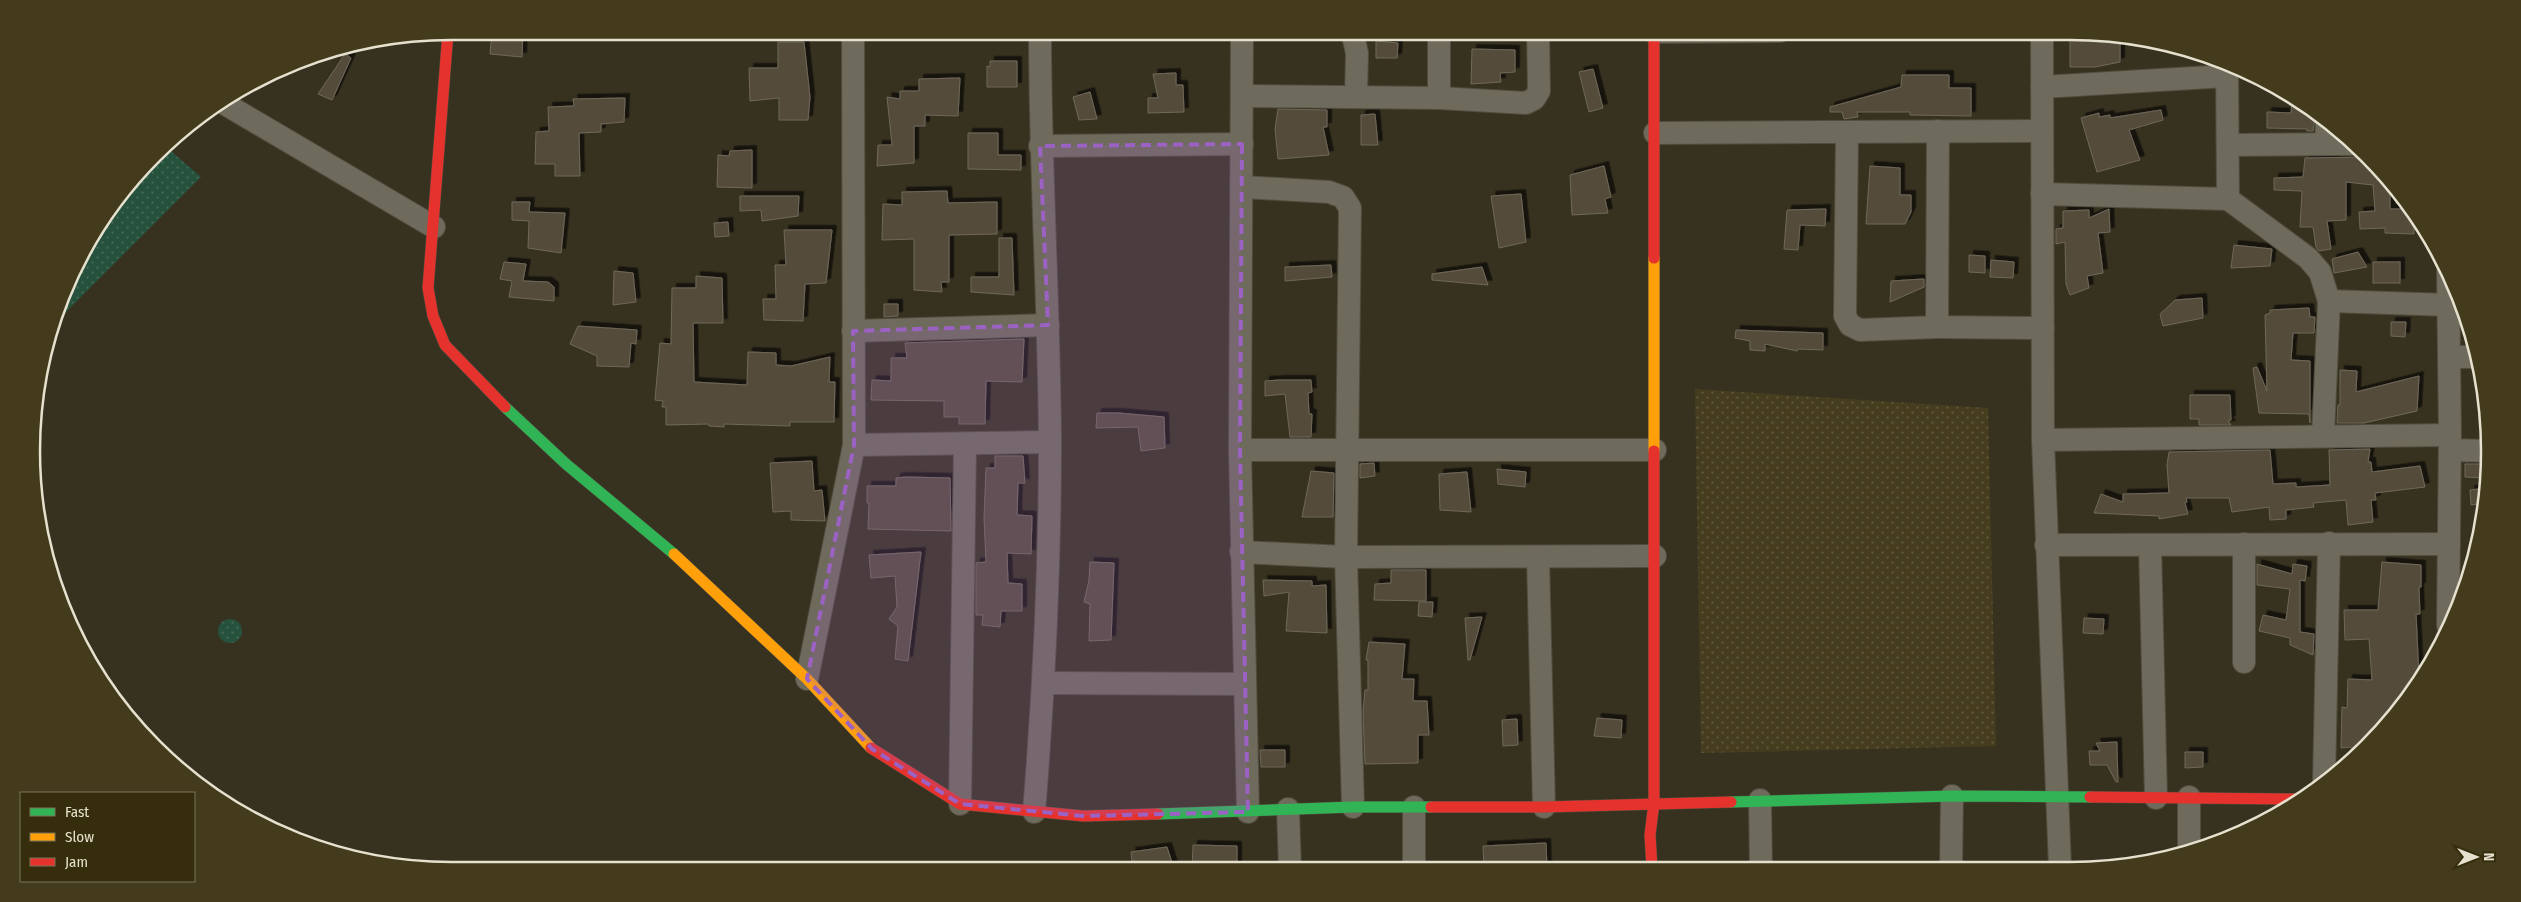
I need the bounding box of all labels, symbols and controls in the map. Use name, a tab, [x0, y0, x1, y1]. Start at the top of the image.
legend	[20, 792, 195, 882]
text: Fast	[65, 803, 89, 821]
text: Slow	[65, 828, 94, 846]
north arrow	[2451, 832, 2501, 882]
text: Jam	[65, 853, 88, 871]
text: N	[2480, 853, 2497, 861]

